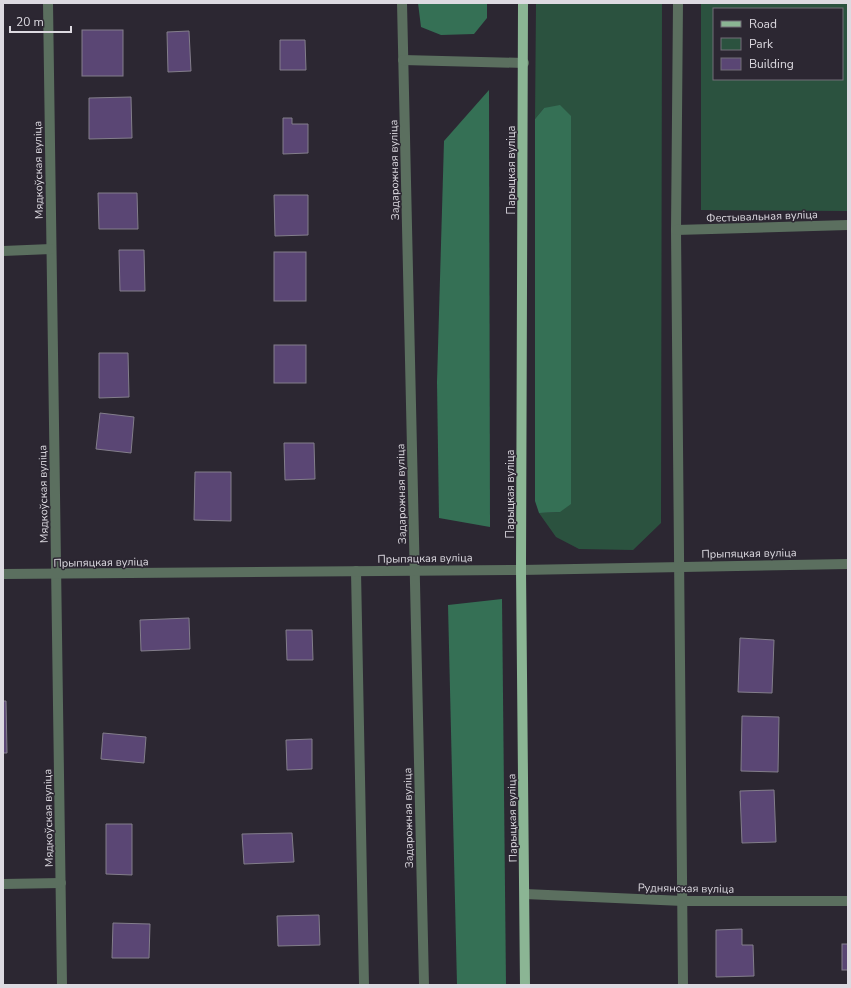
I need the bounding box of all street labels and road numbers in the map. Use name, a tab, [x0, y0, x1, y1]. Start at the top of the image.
street label: Задарожная вуліца	[386, 119, 403, 221]
street label: Мядкоўская вуліца	[30, 121, 47, 219]
street label: Парыцкая вуліца	[504, 126, 519, 214]
street label: Фестывальная вуліца	[706, 207, 818, 226]
street label: Задарожная вуліца	[393, 443, 410, 545]
street label: Мядкоўская вуліца	[35, 445, 52, 543]
street label: Парыцкая вуліца	[503, 450, 518, 538]
street label: Прыпяцкая вуліца	[701, 545, 797, 562]
street label: Прыпяцкая вуліца	[377, 550, 473, 567]
street label: Прыпяцкая вуліца	[53, 554, 149, 571]
street label: Задарожная вуліца	[400, 767, 417, 869]
street label: Мядкоўская вуліца	[40, 769, 57, 867]
street label: Парыцкая вуліца	[504, 773, 521, 863]
street label: Руднянская вуліца	[638, 880, 734, 897]

